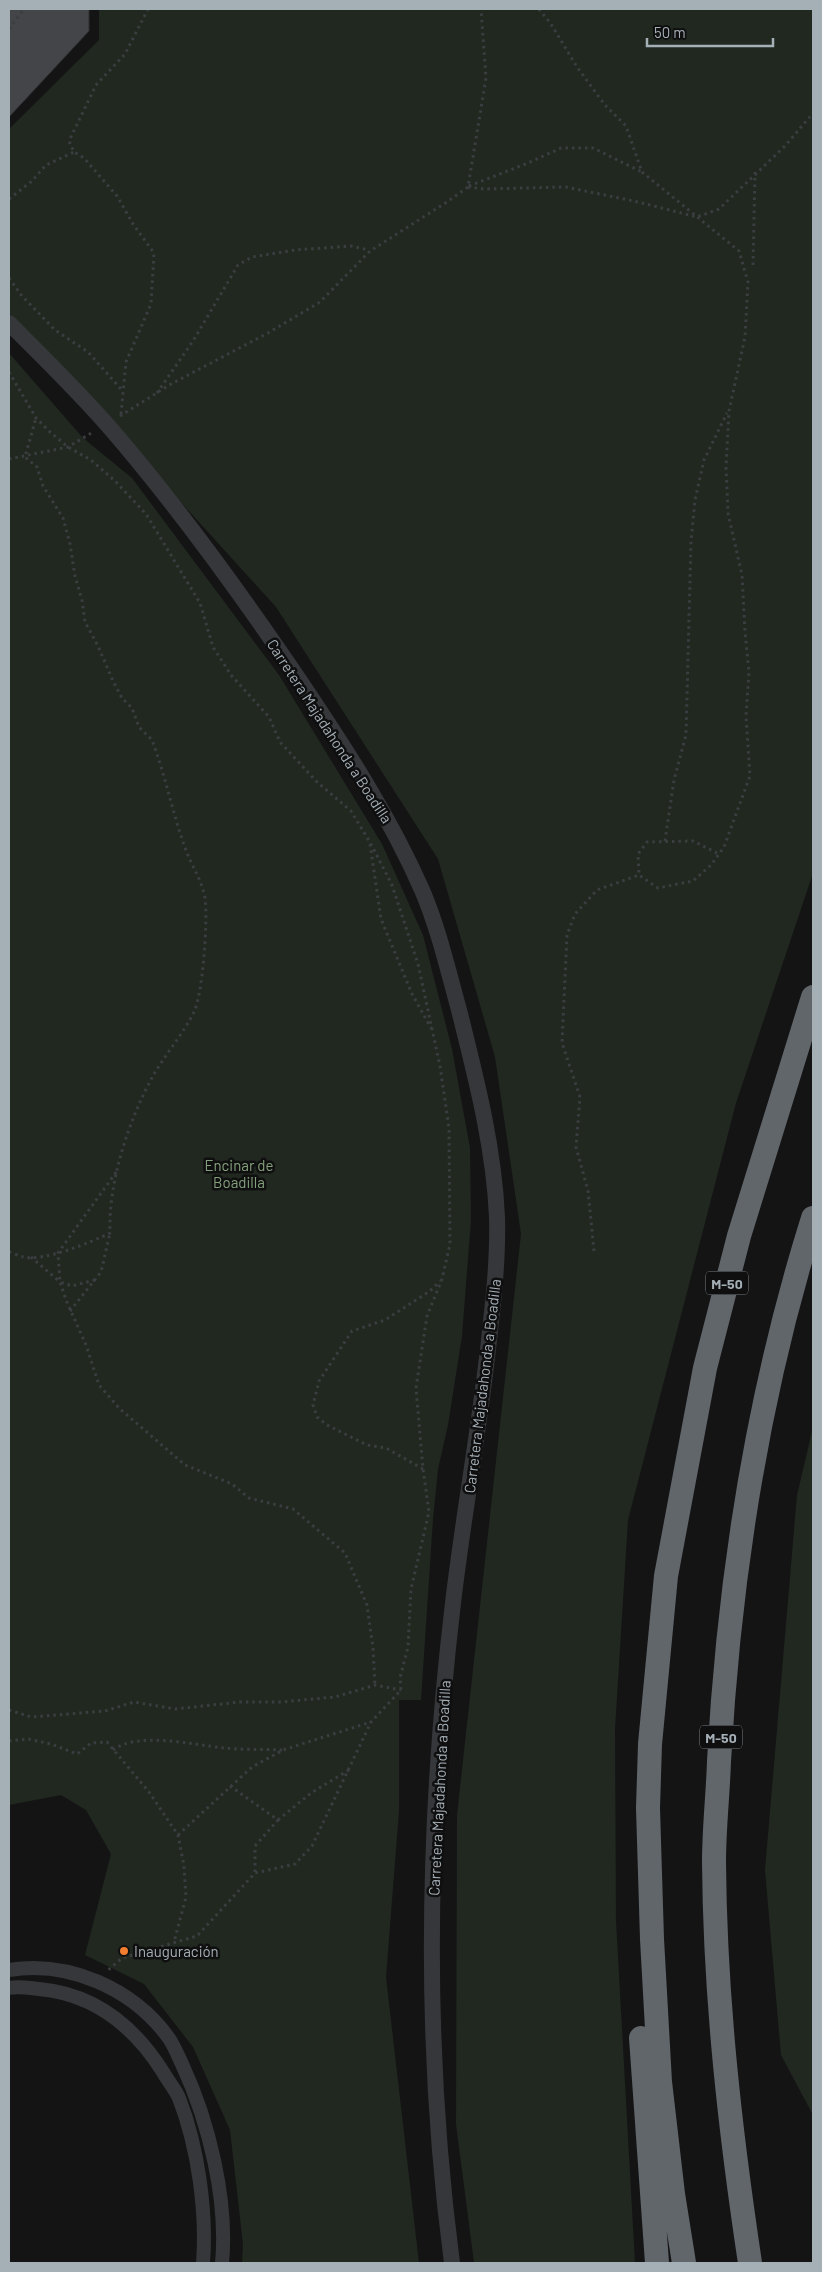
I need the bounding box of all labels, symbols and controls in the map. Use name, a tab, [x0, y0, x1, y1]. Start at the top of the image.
scale bar	[647, 15, 773, 47]
text: 50 m	[654, 23, 686, 41]
street label: Carretera Majadahonda a Boadilla	[264, 636, 396, 826]
park label: Encinar de Boadilla	[204, 1156, 274, 1191]
road number: M-50	[706, 1272, 748, 1295]
street label: Carretera Majadahonda a Boadilla	[460, 1278, 504, 1494]
street label: Carretera Majadahonda a Boadilla	[424, 1680, 454, 1896]
road number: M-50	[700, 1725, 742, 1748]
place label: Inauguración	[134, 1942, 219, 1960]
marker: Inauguración	[118, 1945, 130, 1957]

